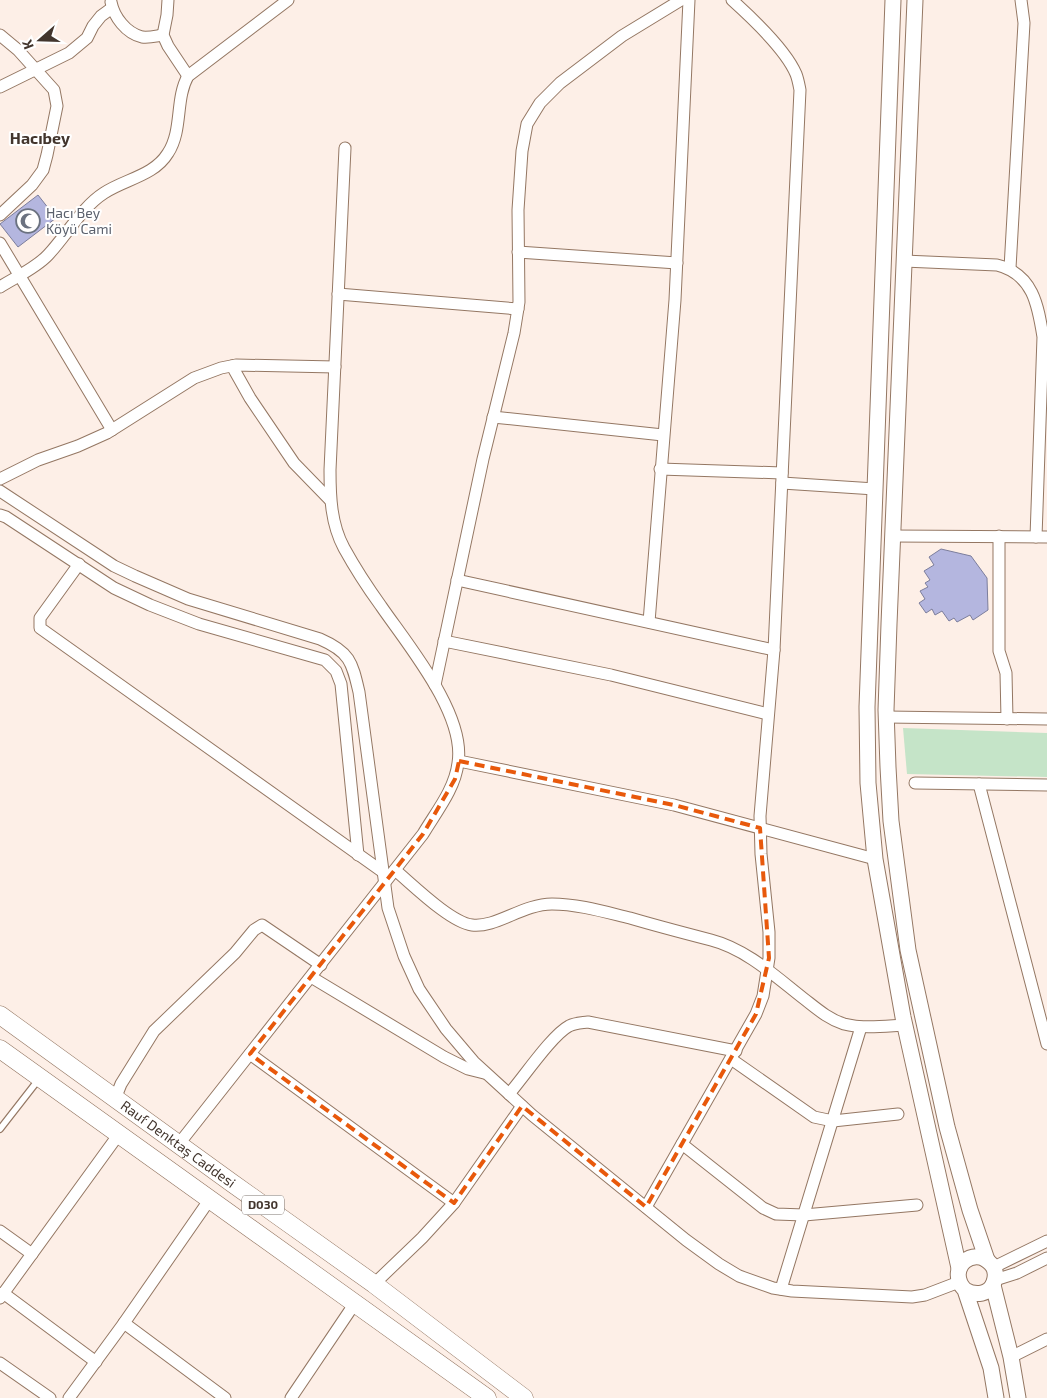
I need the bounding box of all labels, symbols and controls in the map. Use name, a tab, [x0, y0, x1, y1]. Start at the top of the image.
north arrow	[15, 15, 65, 65]
text: K	[18, 37, 37, 52]
district label: Hacıbey	[10, 128, 70, 148]
place label: Hacı Bey Köyü Cami	[46, 204, 112, 237]
mosque icon: Hacı Bey Köyü Cami	[15, 208, 41, 234]
street label: Rauf Denktaş Caddesi	[118, 1096, 239, 1191]
road number: D030	[242, 1196, 284, 1214]

